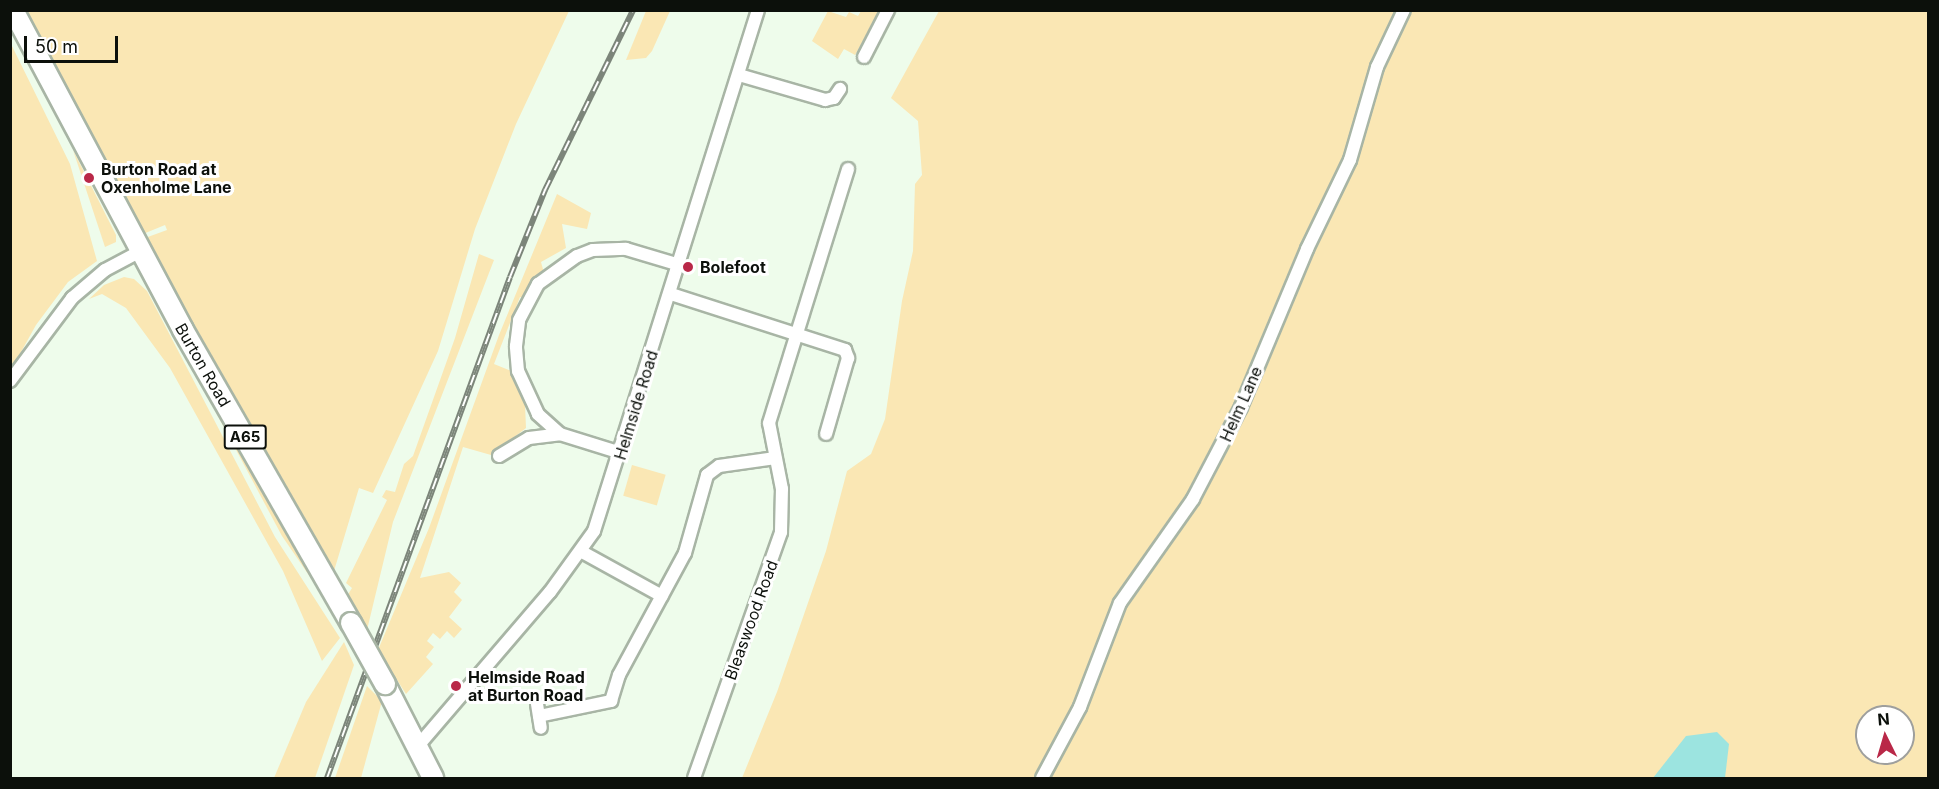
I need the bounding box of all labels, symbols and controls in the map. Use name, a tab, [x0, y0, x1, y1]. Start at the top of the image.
scale bar	[27, 24, 122, 62]
text: 50 m	[35, 36, 78, 57]
place label: Burton Road at Oxenholme Lane	[101, 159, 232, 197]
marker: Burton Road at Oxenholme Lane	[82, 171, 96, 185]
place label: Bolefoot	[700, 257, 766, 277]
marker: Bolefoot	[681, 260, 695, 274]
street label: Burton Road	[171, 320, 235, 410]
street label: Helmside Road	[610, 348, 662, 462]
street label: Helm Lane	[1216, 363, 1266, 445]
road number: A65	[222, 425, 268, 449]
street label: Bleaswood Road	[720, 557, 782, 683]
place label: Helmside Road at Burton Road	[468, 667, 585, 705]
marker: Helmside Road at Burton Road	[449, 679, 463, 693]
north arrow	[1855, 705, 1915, 765]
text: N	[1877, 709, 1891, 730]

